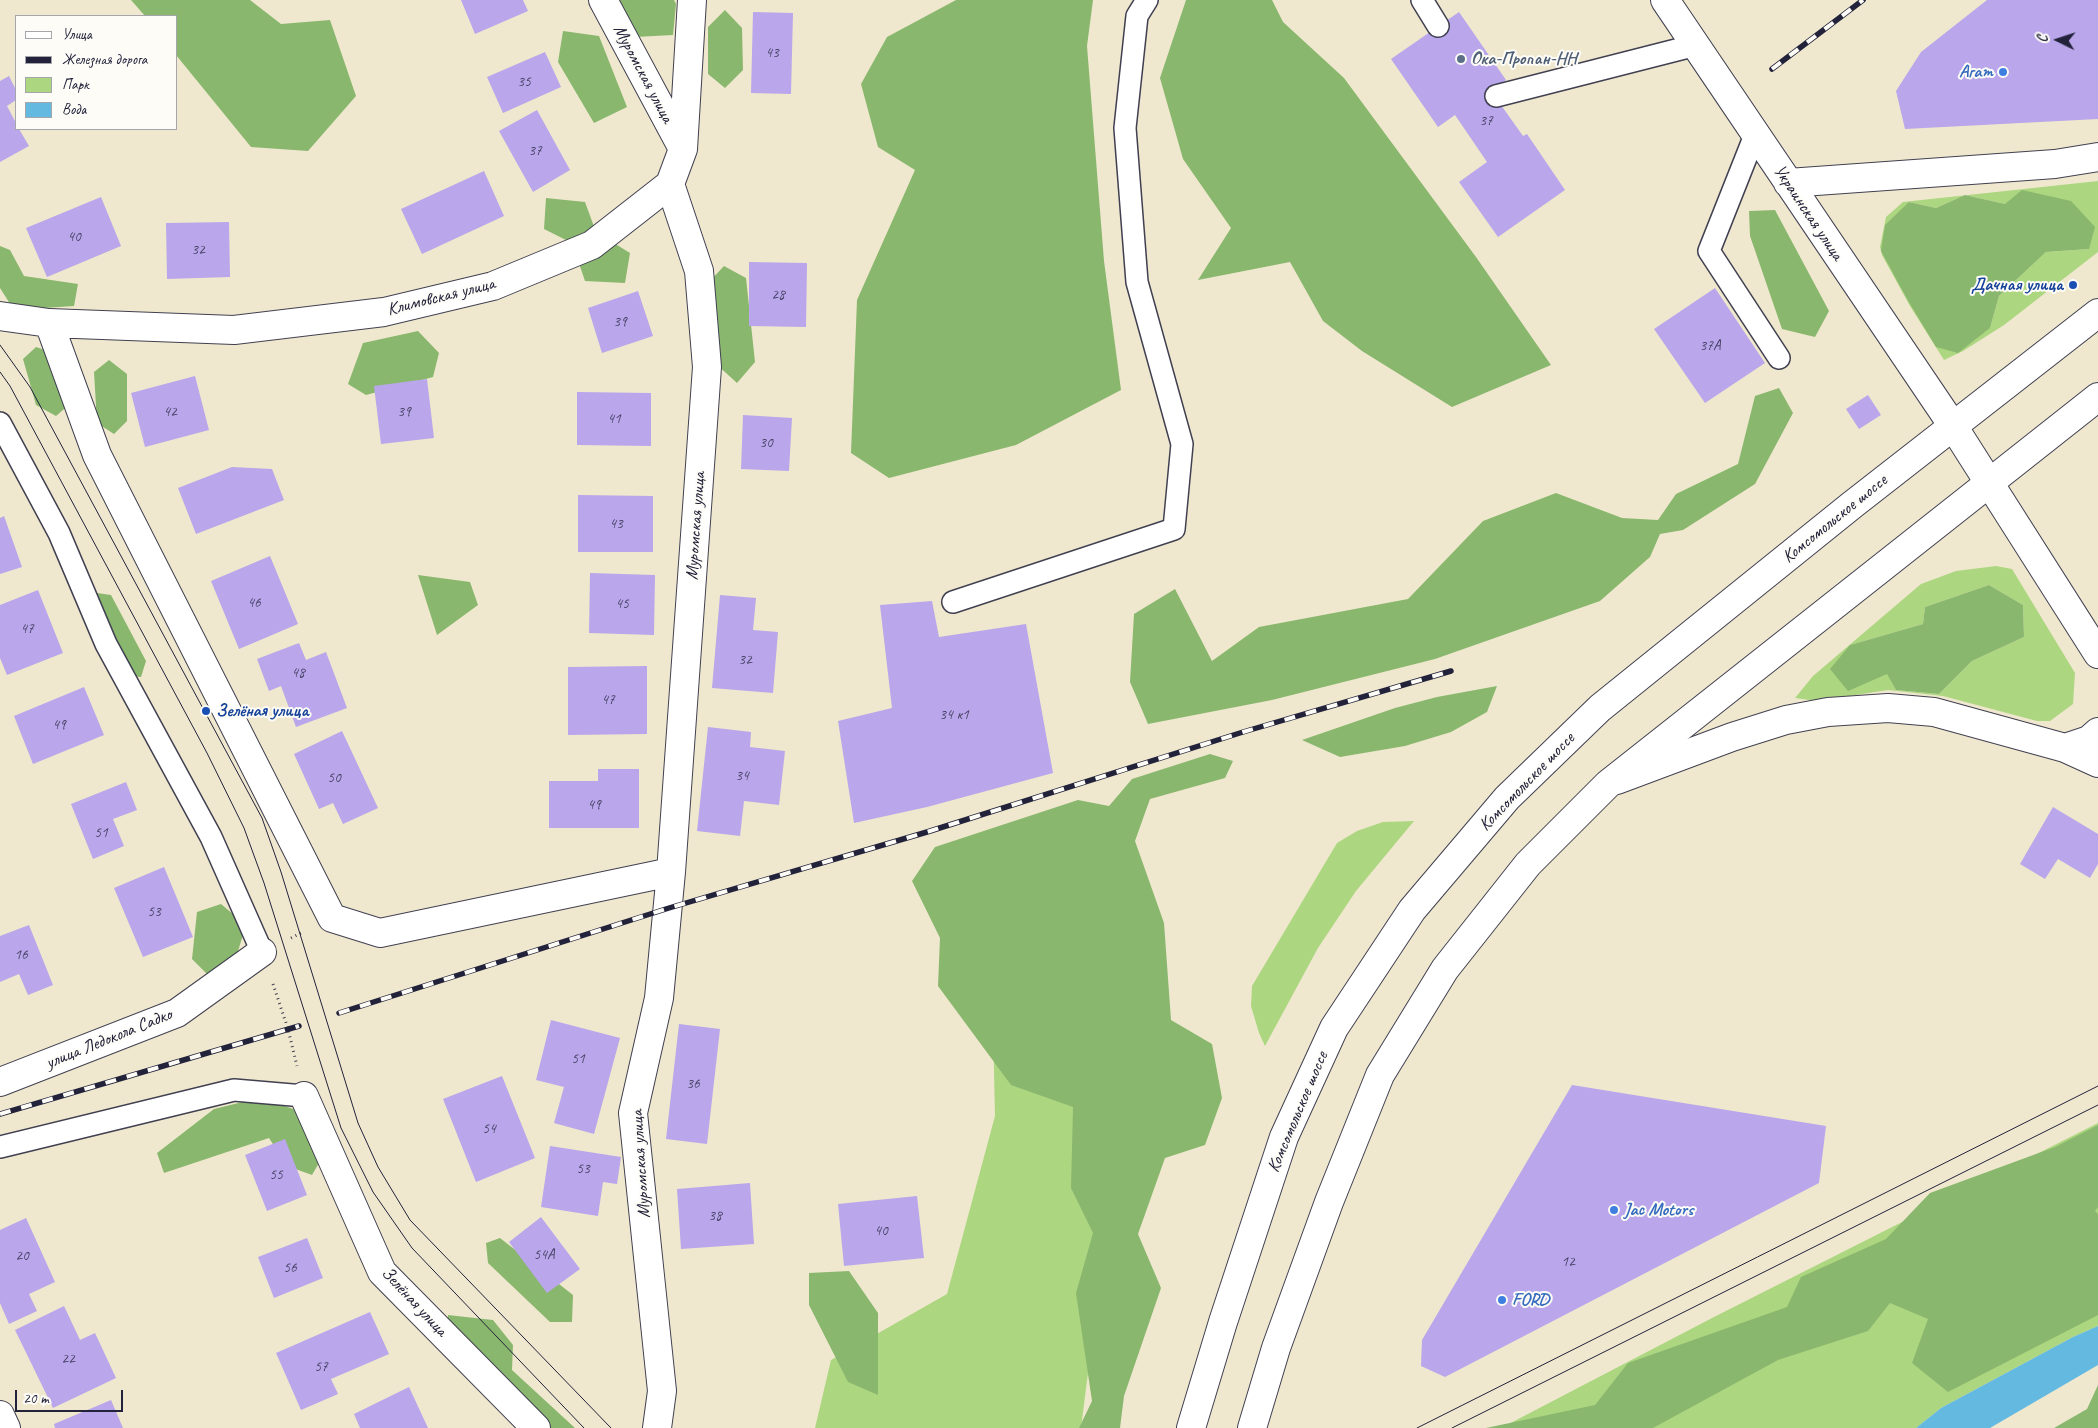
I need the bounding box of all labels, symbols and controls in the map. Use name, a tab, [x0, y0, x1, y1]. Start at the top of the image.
legend	[15, 15, 178, 130]
north arrow	[2033, 15, 2083, 65]
street label: Муромская улица	[608, 21, 678, 127]
text: Улица	[62, 25, 92, 44]
text: С	[2034, 35, 2051, 43]
house number: 43	[765, 44, 779, 62]
place label: Ока-Пропан-НН	[1471, 48, 1577, 70]
text: Железная дорога	[62, 50, 147, 69]
marker: Ока-Пропан-НН	[1455, 53, 1467, 65]
place label: Агат	[1959, 61, 1993, 83]
marker: Агат	[1997, 66, 2009, 78]
house number: 35	[517, 73, 531, 91]
text: Парк	[62, 75, 89, 94]
text: Вода	[62, 100, 86, 119]
house number: 37	[1479, 112, 1493, 130]
house number: 37	[528, 142, 542, 160]
street label: Украинская улица	[1768, 161, 1848, 265]
house number: 40	[67, 228, 81, 246]
house number: 32	[191, 241, 205, 259]
street label: Климовская улица	[385, 273, 497, 321]
place label: Дачная улица	[1971, 274, 2063, 296]
marker: Дачная улица	[2067, 279, 2079, 291]
house number: 28	[771, 286, 785, 304]
house number: 39	[613, 313, 627, 331]
house number: 37А	[1699, 337, 1721, 355]
house number: 42	[163, 403, 177, 421]
house number: 39	[397, 403, 411, 421]
house number: 41	[607, 410, 621, 428]
house number: 30	[759, 434, 773, 452]
street label: Комсомольское шоссе	[1778, 470, 1892, 568]
street label: Муромская улица	[681, 471, 711, 581]
house number: 43	[609, 515, 623, 533]
house number: 46	[247, 594, 261, 612]
house number: 45	[615, 595, 629, 613]
house number: 47	[20, 620, 34, 638]
house number: 32	[738, 651, 752, 669]
house number: 48	[291, 664, 305, 682]
house number: 47	[601, 691, 615, 709]
place label: Зелёная улица	[216, 700, 308, 722]
marker: Зелёная улица	[200, 705, 212, 717]
house number: 34 к1	[939, 706, 969, 724]
house number: 49	[52, 716, 66, 734]
street label: Комсомольское шоссе	[1474, 728, 1580, 836]
house number: 34	[735, 767, 749, 785]
house number: 50	[327, 769, 341, 787]
house number: 49	[587, 796, 601, 814]
house number: 51	[94, 824, 108, 842]
house number: 53	[147, 903, 161, 921]
house number: 16	[14, 946, 28, 964]
street label: улица Ледокола Садко	[43, 1004, 175, 1074]
street label: Комсомольское шоссе	[1263, 1048, 1333, 1176]
house number: 51	[571, 1050, 585, 1068]
house number: 36	[686, 1075, 700, 1093]
street label: Муромская улица	[626, 1109, 656, 1219]
house number: 54	[482, 1120, 496, 1138]
house number: 53	[576, 1160, 590, 1178]
house number: 55	[269, 1166, 283, 1184]
place label: Jac Motors	[1624, 1199, 1693, 1221]
marker: Jac Motors	[1608, 1204, 1620, 1216]
house number: 38	[708, 1207, 722, 1225]
house number: 40	[874, 1222, 888, 1240]
house number: 54А	[533, 1246, 555, 1264]
house number: 20	[15, 1247, 29, 1265]
house number: 12	[1561, 1253, 1575, 1271]
house number: 56	[283, 1259, 297, 1277]
street label: Зелёная улица	[376, 1263, 452, 1341]
place label: FORD	[1512, 1289, 1549, 1311]
marker: FORD	[1496, 1294, 1508, 1306]
house number: 22	[61, 1350, 75, 1368]
house number: 57	[314, 1358, 328, 1376]
scale bar	[18, 1380, 125, 1412]
text: 20 m	[23, 1389, 49, 1408]

